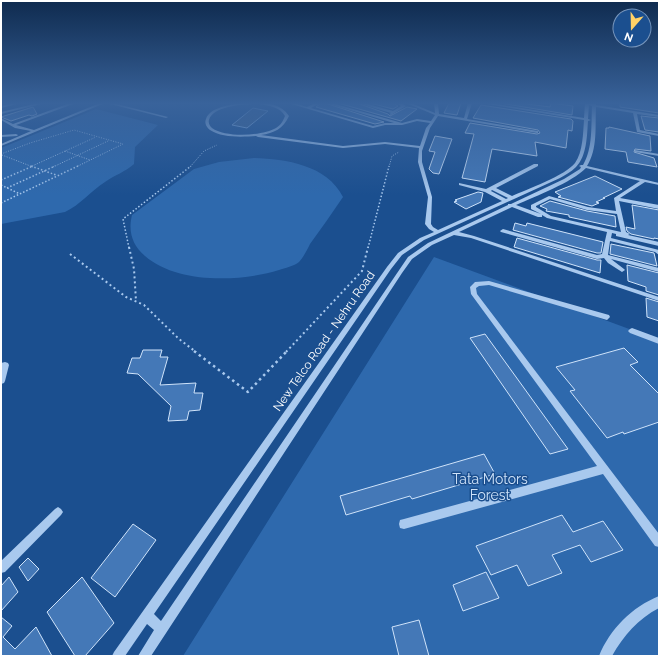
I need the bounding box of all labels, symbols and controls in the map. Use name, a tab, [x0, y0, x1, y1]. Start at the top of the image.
north arrow	[612, 8, 652, 48]
text: N	[623, 29, 635, 44]
street label: New Telco Road - Nehru Road	[270, 268, 378, 414]
park label: Tata Motors Forest	[452, 471, 528, 503]

